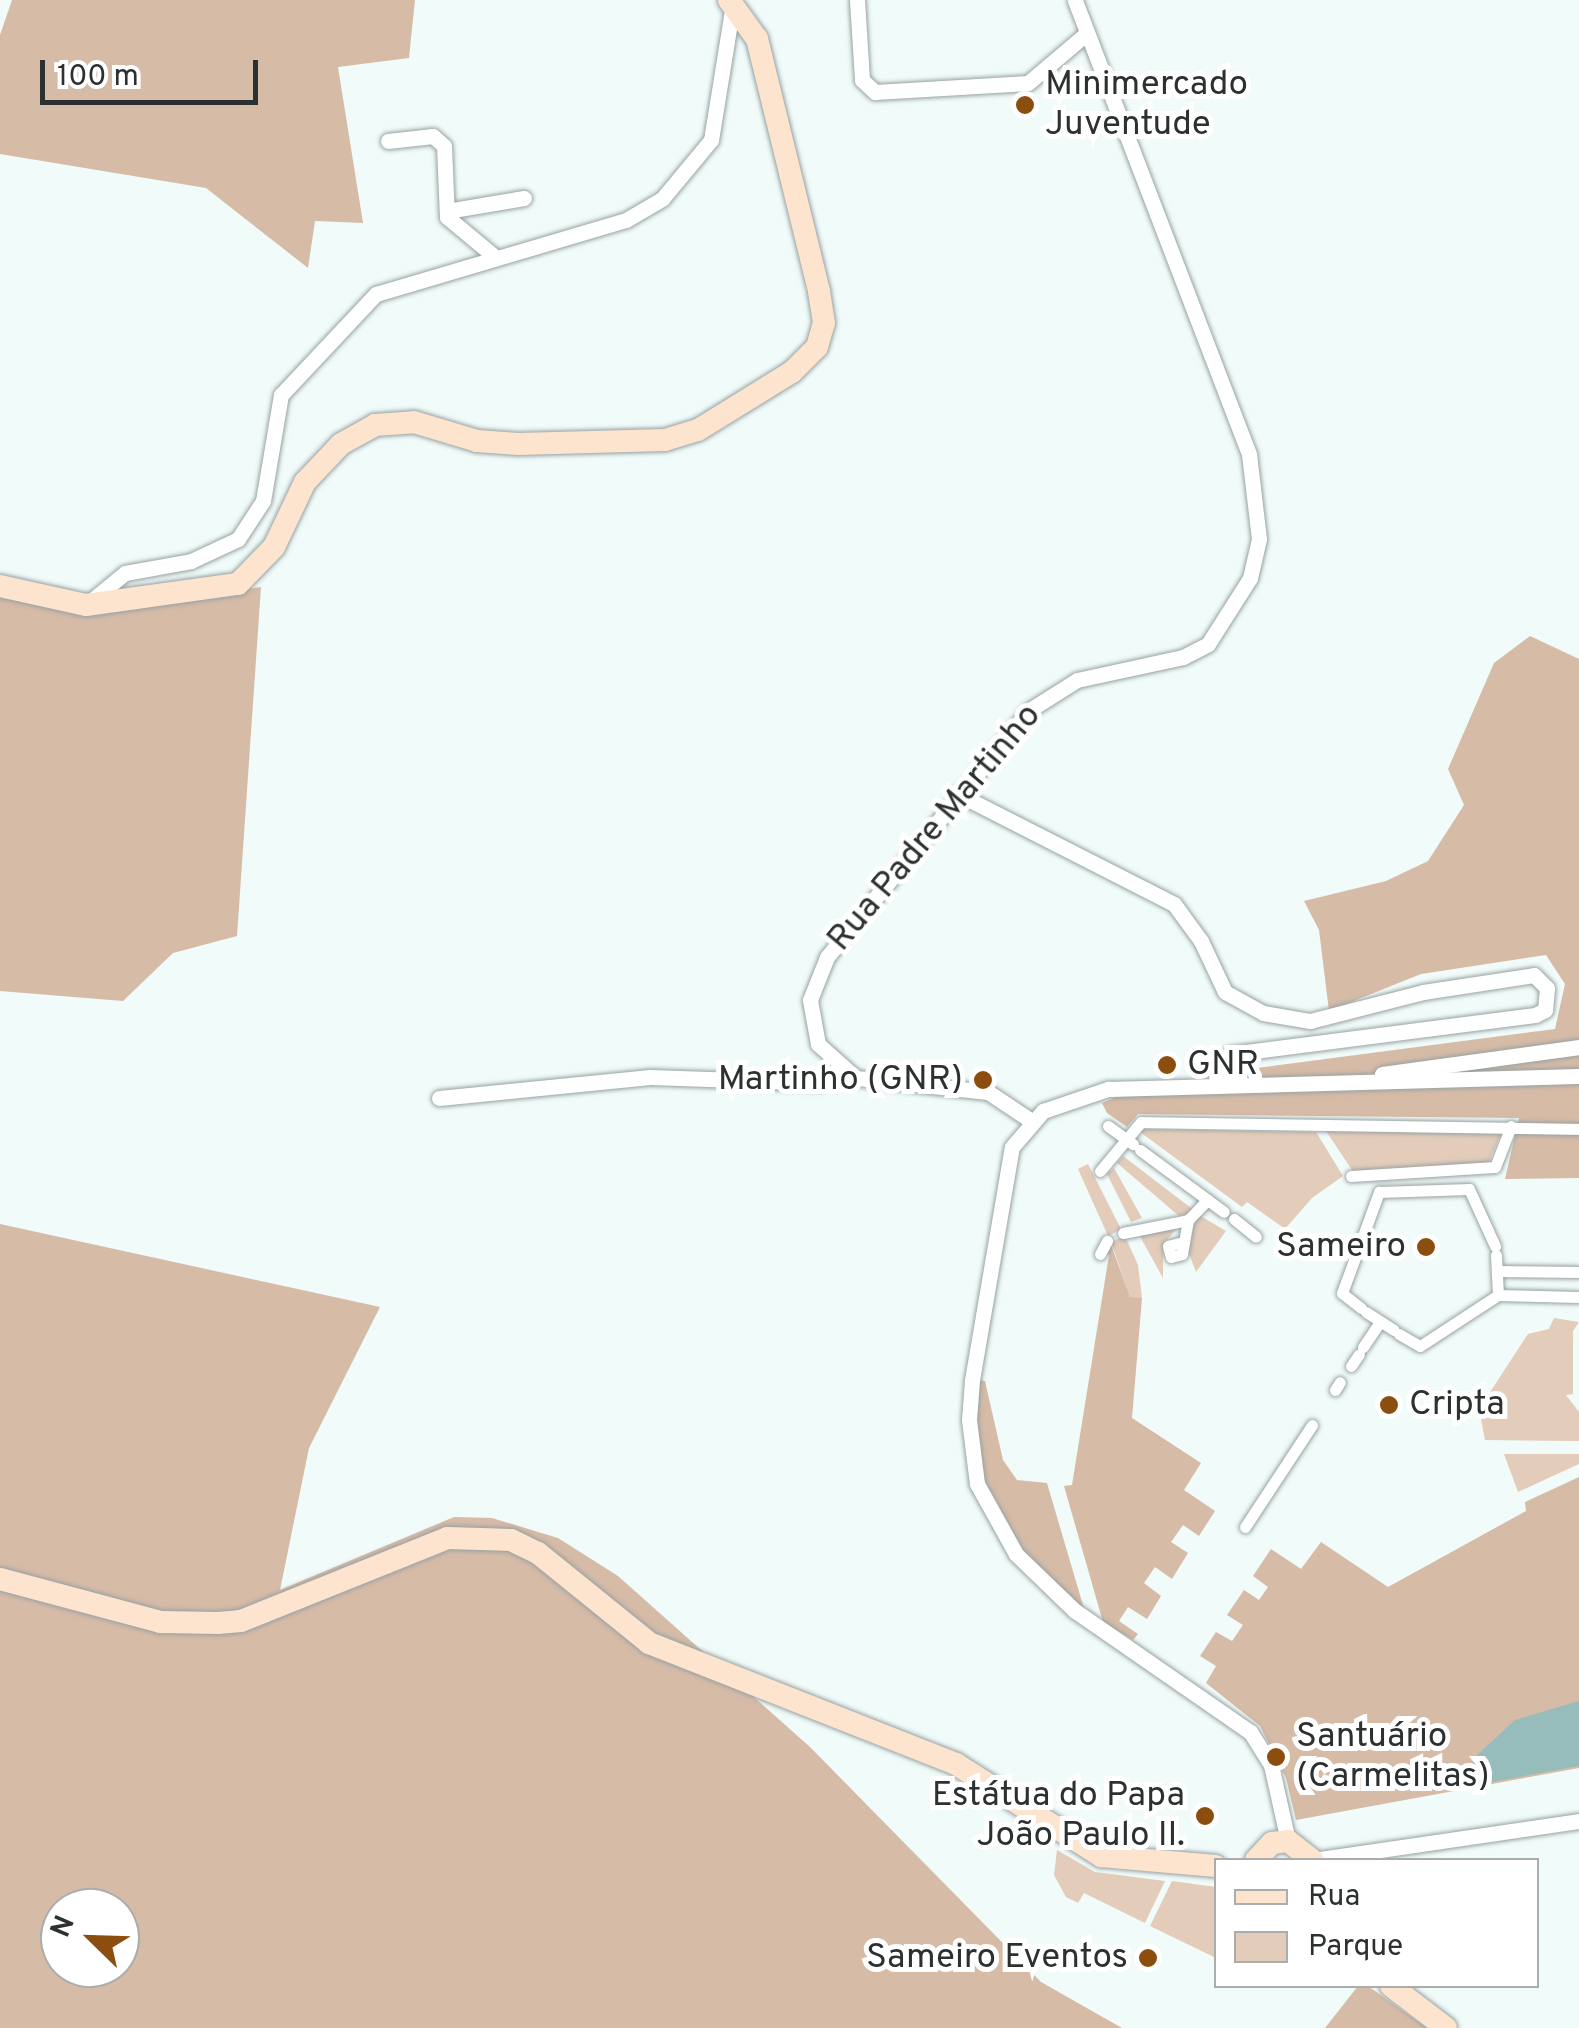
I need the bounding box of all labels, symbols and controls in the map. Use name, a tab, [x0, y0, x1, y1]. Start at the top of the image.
scale bar	[45, 40, 262, 102]
text: 100 m	[57, 59, 139, 96]
place label: Minimercado Juventude	[1045, 64, 1248, 146]
marker: Minimercado Juventude	[1014, 94, 1036, 116]
street label: Rua Padre Martinho	[819, 696, 1051, 960]
place label: GNR	[1187, 1044, 1259, 1086]
marker: GNR	[1156, 1054, 1178, 1076]
place label: Martinho (GNR)	[718, 1059, 963, 1101]
marker: Martinho (GNR)	[972, 1069, 994, 1091]
place label: Sameiro	[1276, 1226, 1406, 1268]
marker: Sameiro	[1415, 1236, 1437, 1258]
place label: Cripta	[1409, 1384, 1505, 1426]
marker: Cripta	[1378, 1394, 1400, 1416]
place label: Santuário (Carmelitas)	[1296, 1716, 1490, 1798]
marker: Santuário (Carmelitas)	[1265, 1746, 1287, 1768]
place label: Estátua do Papa João Paulo II.	[932, 1775, 1185, 1857]
marker: Estátua do Papa João Paulo II.	[1194, 1805, 1216, 1827]
legend	[1214, 1858, 1539, 1988]
text: Rua	[1308, 1879, 1360, 1916]
north arrow	[40, 1888, 140, 1988]
text: N	[44, 1911, 85, 1943]
text: Parque	[1308, 1929, 1403, 1966]
place label: Sameiro Eventos	[866, 1937, 1128, 1979]
marker: Sameiro Eventos	[1137, 1947, 1159, 1969]

